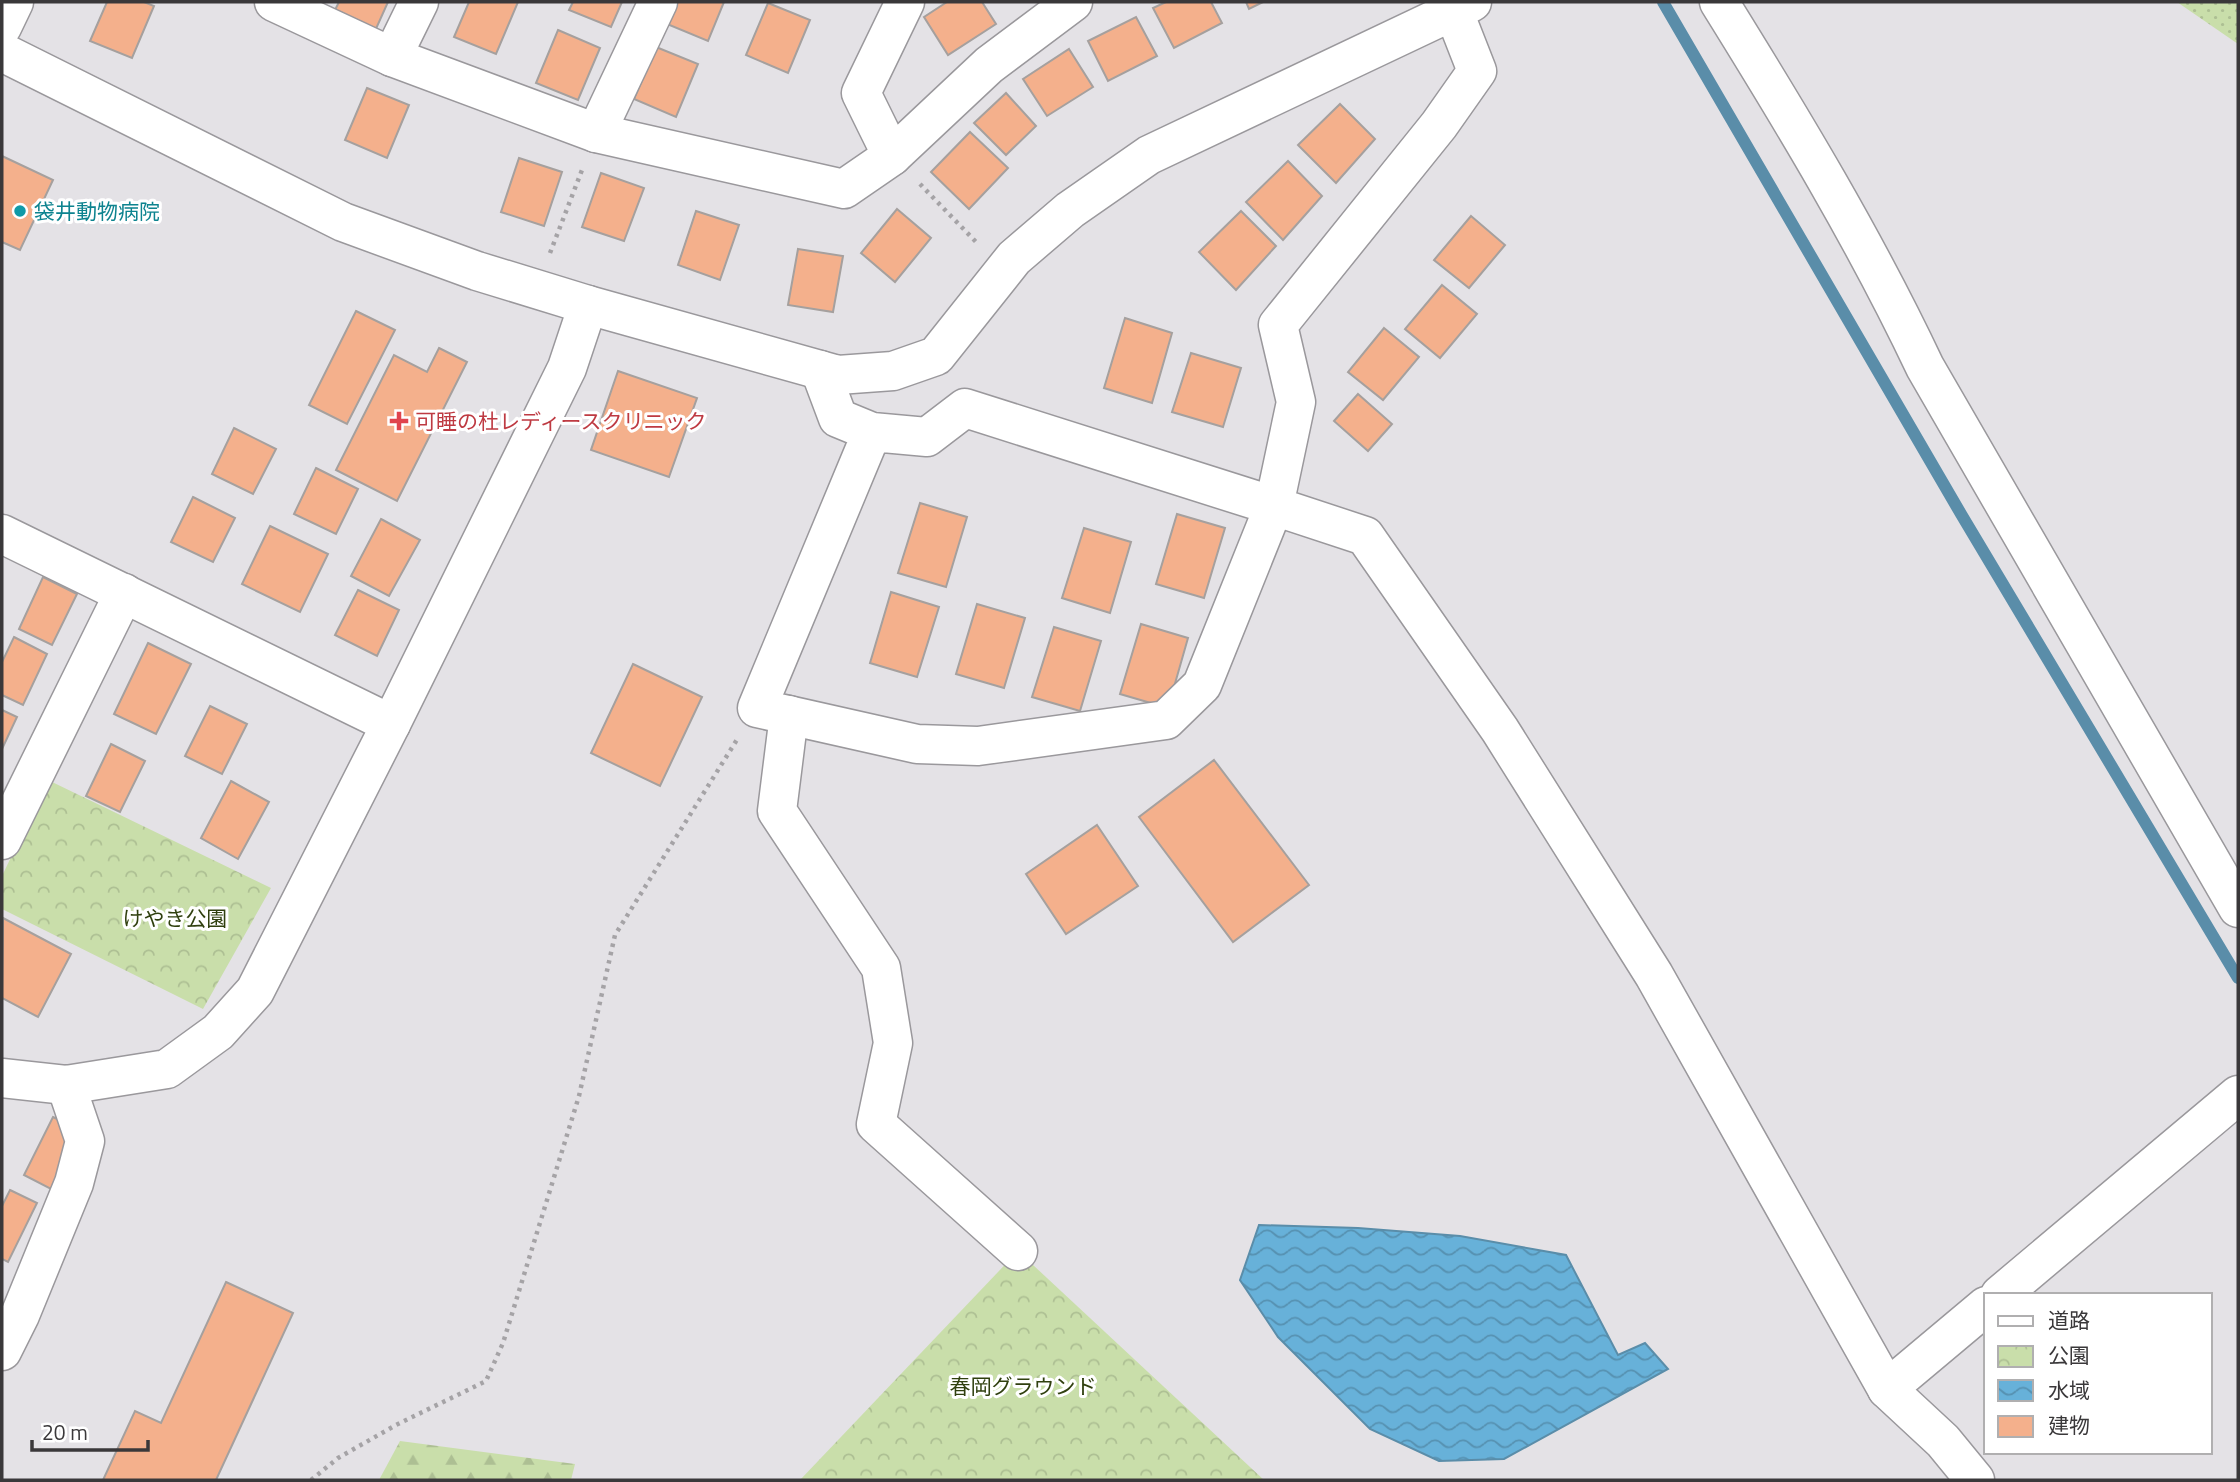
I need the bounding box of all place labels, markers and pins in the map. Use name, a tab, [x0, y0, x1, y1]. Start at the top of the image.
place label: 袋井動物病院	[34, 195, 160, 227]
marker: 袋井動物病院	[12, 203, 28, 219]
place label: 可睡の杜レディースクリニック	[415, 405, 706, 437]
marker: 可睡の杜レディースクリニック	[389, 411, 409, 431]

